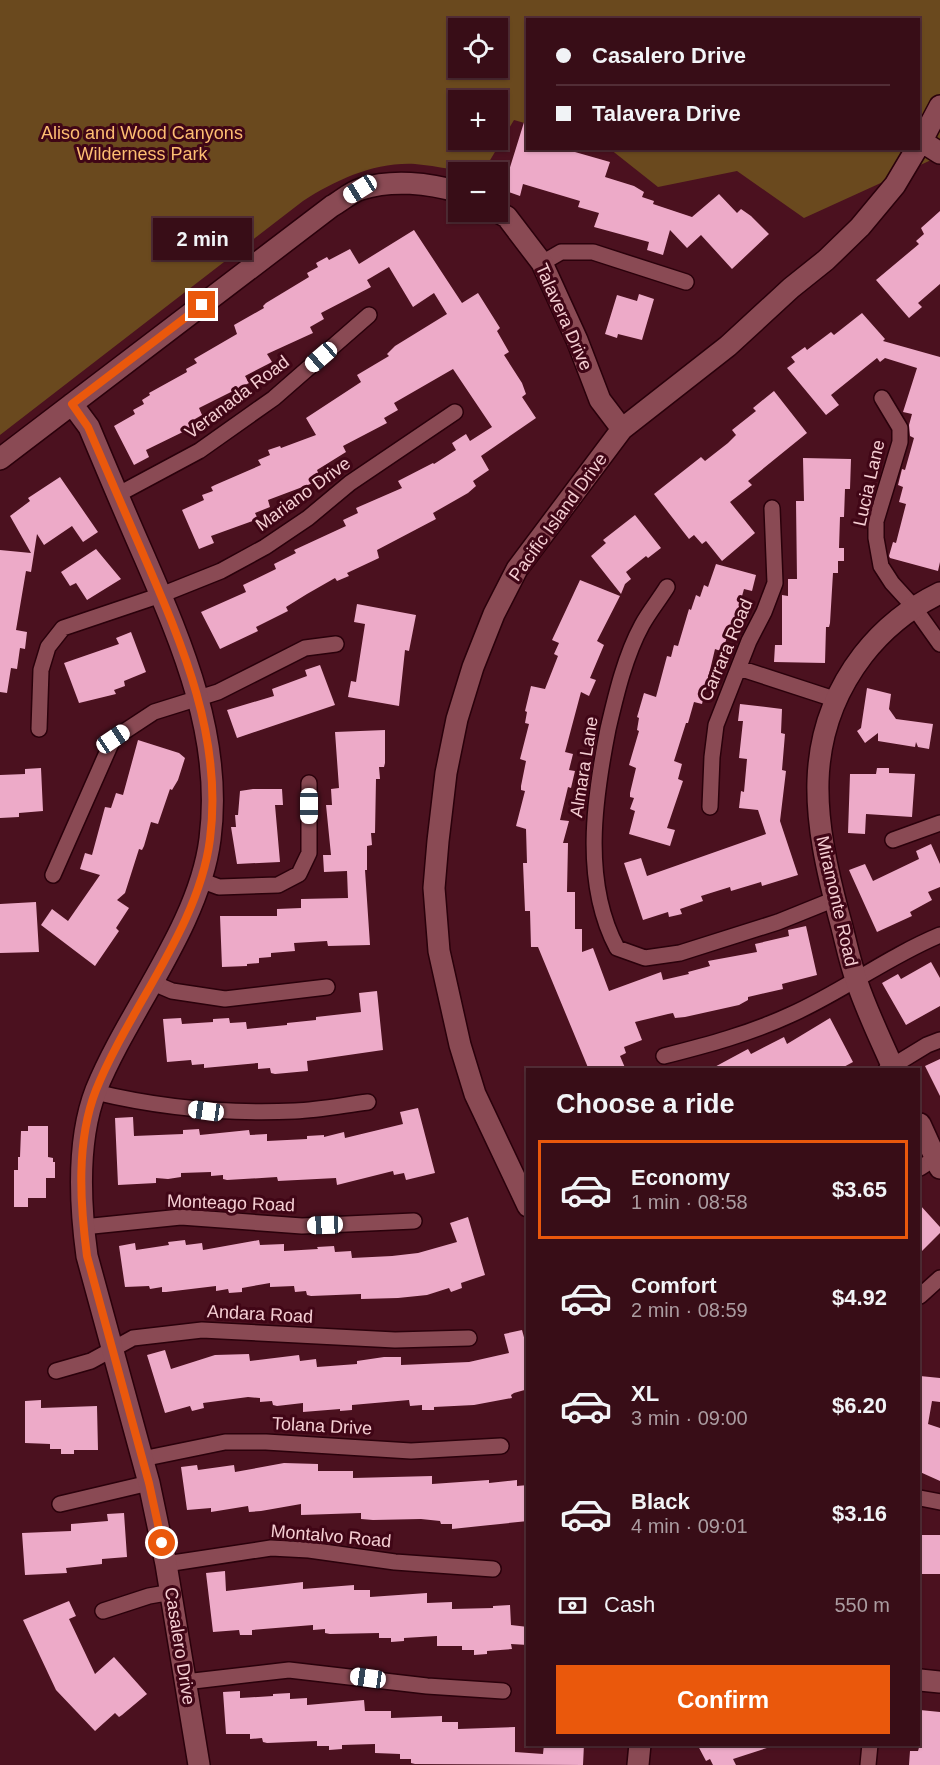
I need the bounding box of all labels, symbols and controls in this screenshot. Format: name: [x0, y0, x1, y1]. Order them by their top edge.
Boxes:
map controls: [448, 18, 508, 222]
button: locate: [448, 18, 508, 78]
text: Casalero Drive: [592, 43, 746, 68]
button: +: [448, 90, 508, 150]
text: Talavera Drive: [592, 101, 741, 126]
park label: Aliso and Wood Canyons Wilderness Park: [41, 123, 243, 164]
button: −: [448, 162, 508, 222]
car: [340, 172, 380, 206]
callout: 2 min: [152, 218, 252, 260]
text: 2 min: [176, 228, 229, 250]
street label: Talavera Drive: [531, 260, 597, 374]
route end: [188, 291, 215, 318]
car: [302, 338, 340, 376]
street label: Veranada Road: [181, 351, 293, 443]
street label: Lucia Lane: [849, 438, 889, 528]
street label: Pacific Island Drive: [505, 449, 611, 585]
street label: Mariano Drive: [252, 453, 354, 535]
street label: Carrara Road: [695, 596, 757, 704]
street label: Almara Lane: [566, 715, 602, 819]
car: [93, 721, 133, 757]
car: [300, 788, 318, 824]
street label: Miramonte Road: [812, 834, 862, 968]
text: Choose a ride: [556, 1089, 735, 1119]
car: [187, 1100, 225, 1122]
icon: car: [559, 1163, 613, 1217]
text: Economy: [631, 1165, 730, 1190]
text: $3.65: [832, 1177, 887, 1202]
street label: Monteago Road: [167, 1191, 295, 1215]
text: 1 min · 08:58: [631, 1191, 748, 1213]
car: [307, 1215, 343, 1235]
icon: car: [559, 1271, 613, 1325]
text: Comfort: [631, 1273, 717, 1298]
text: $4.92: [832, 1285, 887, 1310]
text: 2 min · 08:59: [631, 1299, 748, 1321]
street label: Andara Road: [207, 1301, 313, 1327]
icon: car: [559, 1379, 613, 1433]
text: XL: [631, 1381, 659, 1406]
text: $6.20: [832, 1393, 887, 1418]
text: 3 min · 09:00: [631, 1407, 748, 1429]
street label: Tolana Drive: [272, 1413, 372, 1439]
icon: car: [559, 1487, 613, 1541]
text: Black: [631, 1489, 690, 1514]
text: $3.16: [832, 1501, 887, 1526]
text: 4 min · 09:01: [631, 1515, 748, 1537]
street label: Montalvo Road: [270, 1521, 392, 1551]
route start: [148, 1529, 175, 1556]
street label: Casalero Drive: [161, 1586, 199, 1706]
icon: cash: [556, 1589, 589, 1622]
text: Cash: [604, 1592, 655, 1617]
text: 550 m: [834, 1594, 890, 1616]
button: Confirm: [556, 1665, 890, 1734]
car: [349, 1667, 387, 1689]

